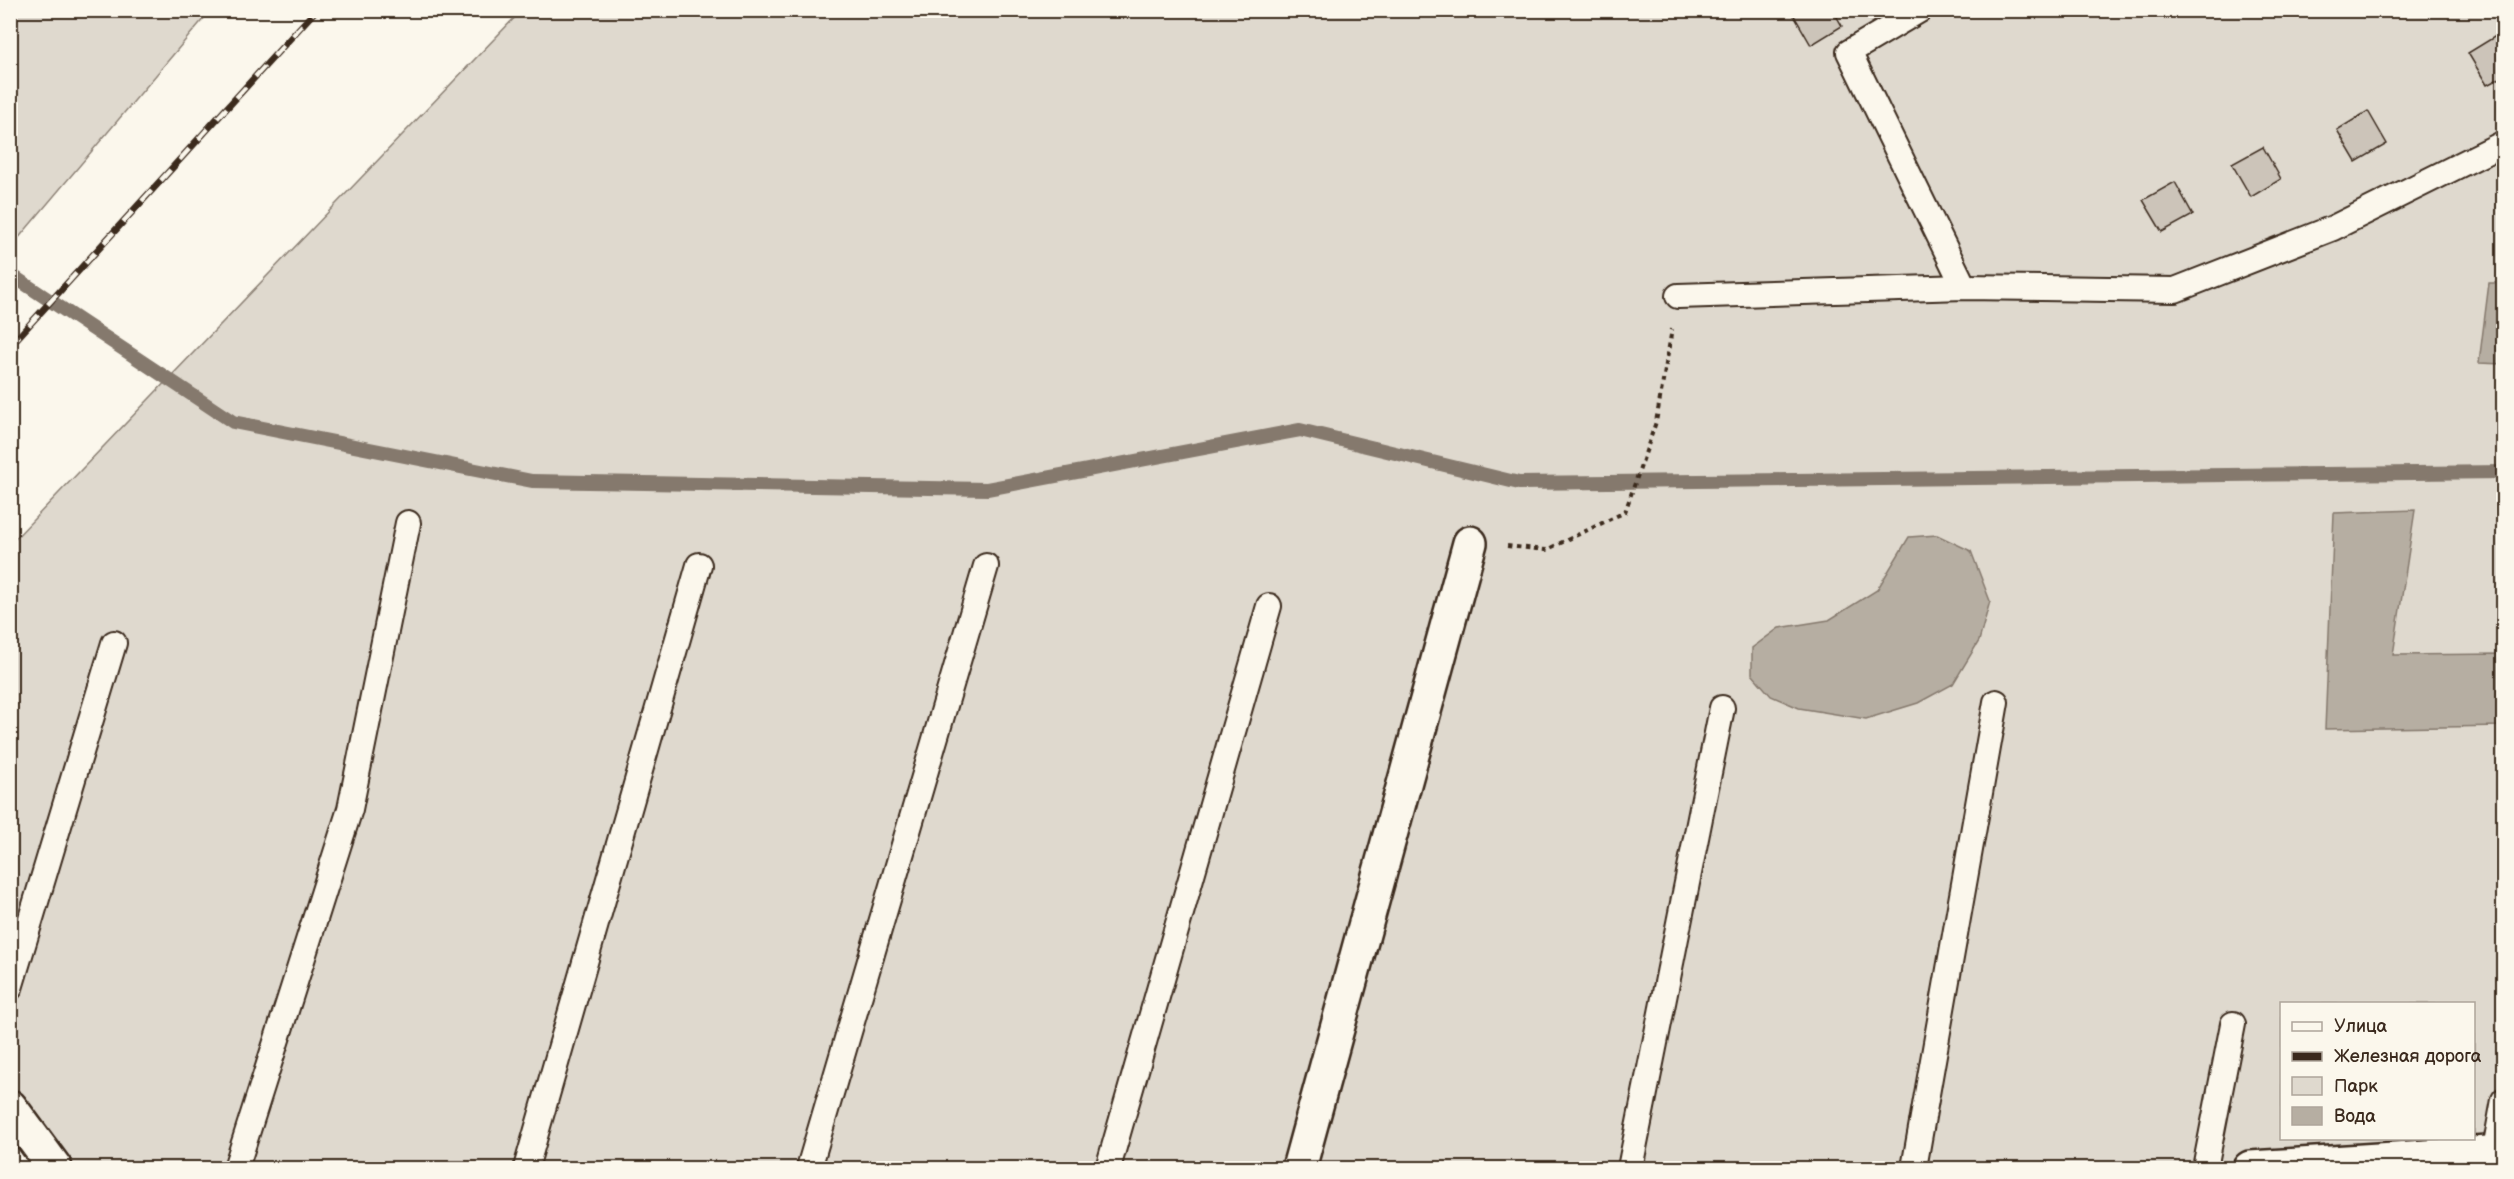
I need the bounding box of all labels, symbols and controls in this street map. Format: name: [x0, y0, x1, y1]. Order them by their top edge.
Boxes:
legend: [2280, 1002, 2475, 1140]
text: Улица: [2334, 1016, 2388, 1037]
text: Железная дорога: [2334, 1046, 2482, 1067]
text: Парк: [2334, 1076, 2378, 1097]
text: Вода: [2334, 1106, 2376, 1127]

